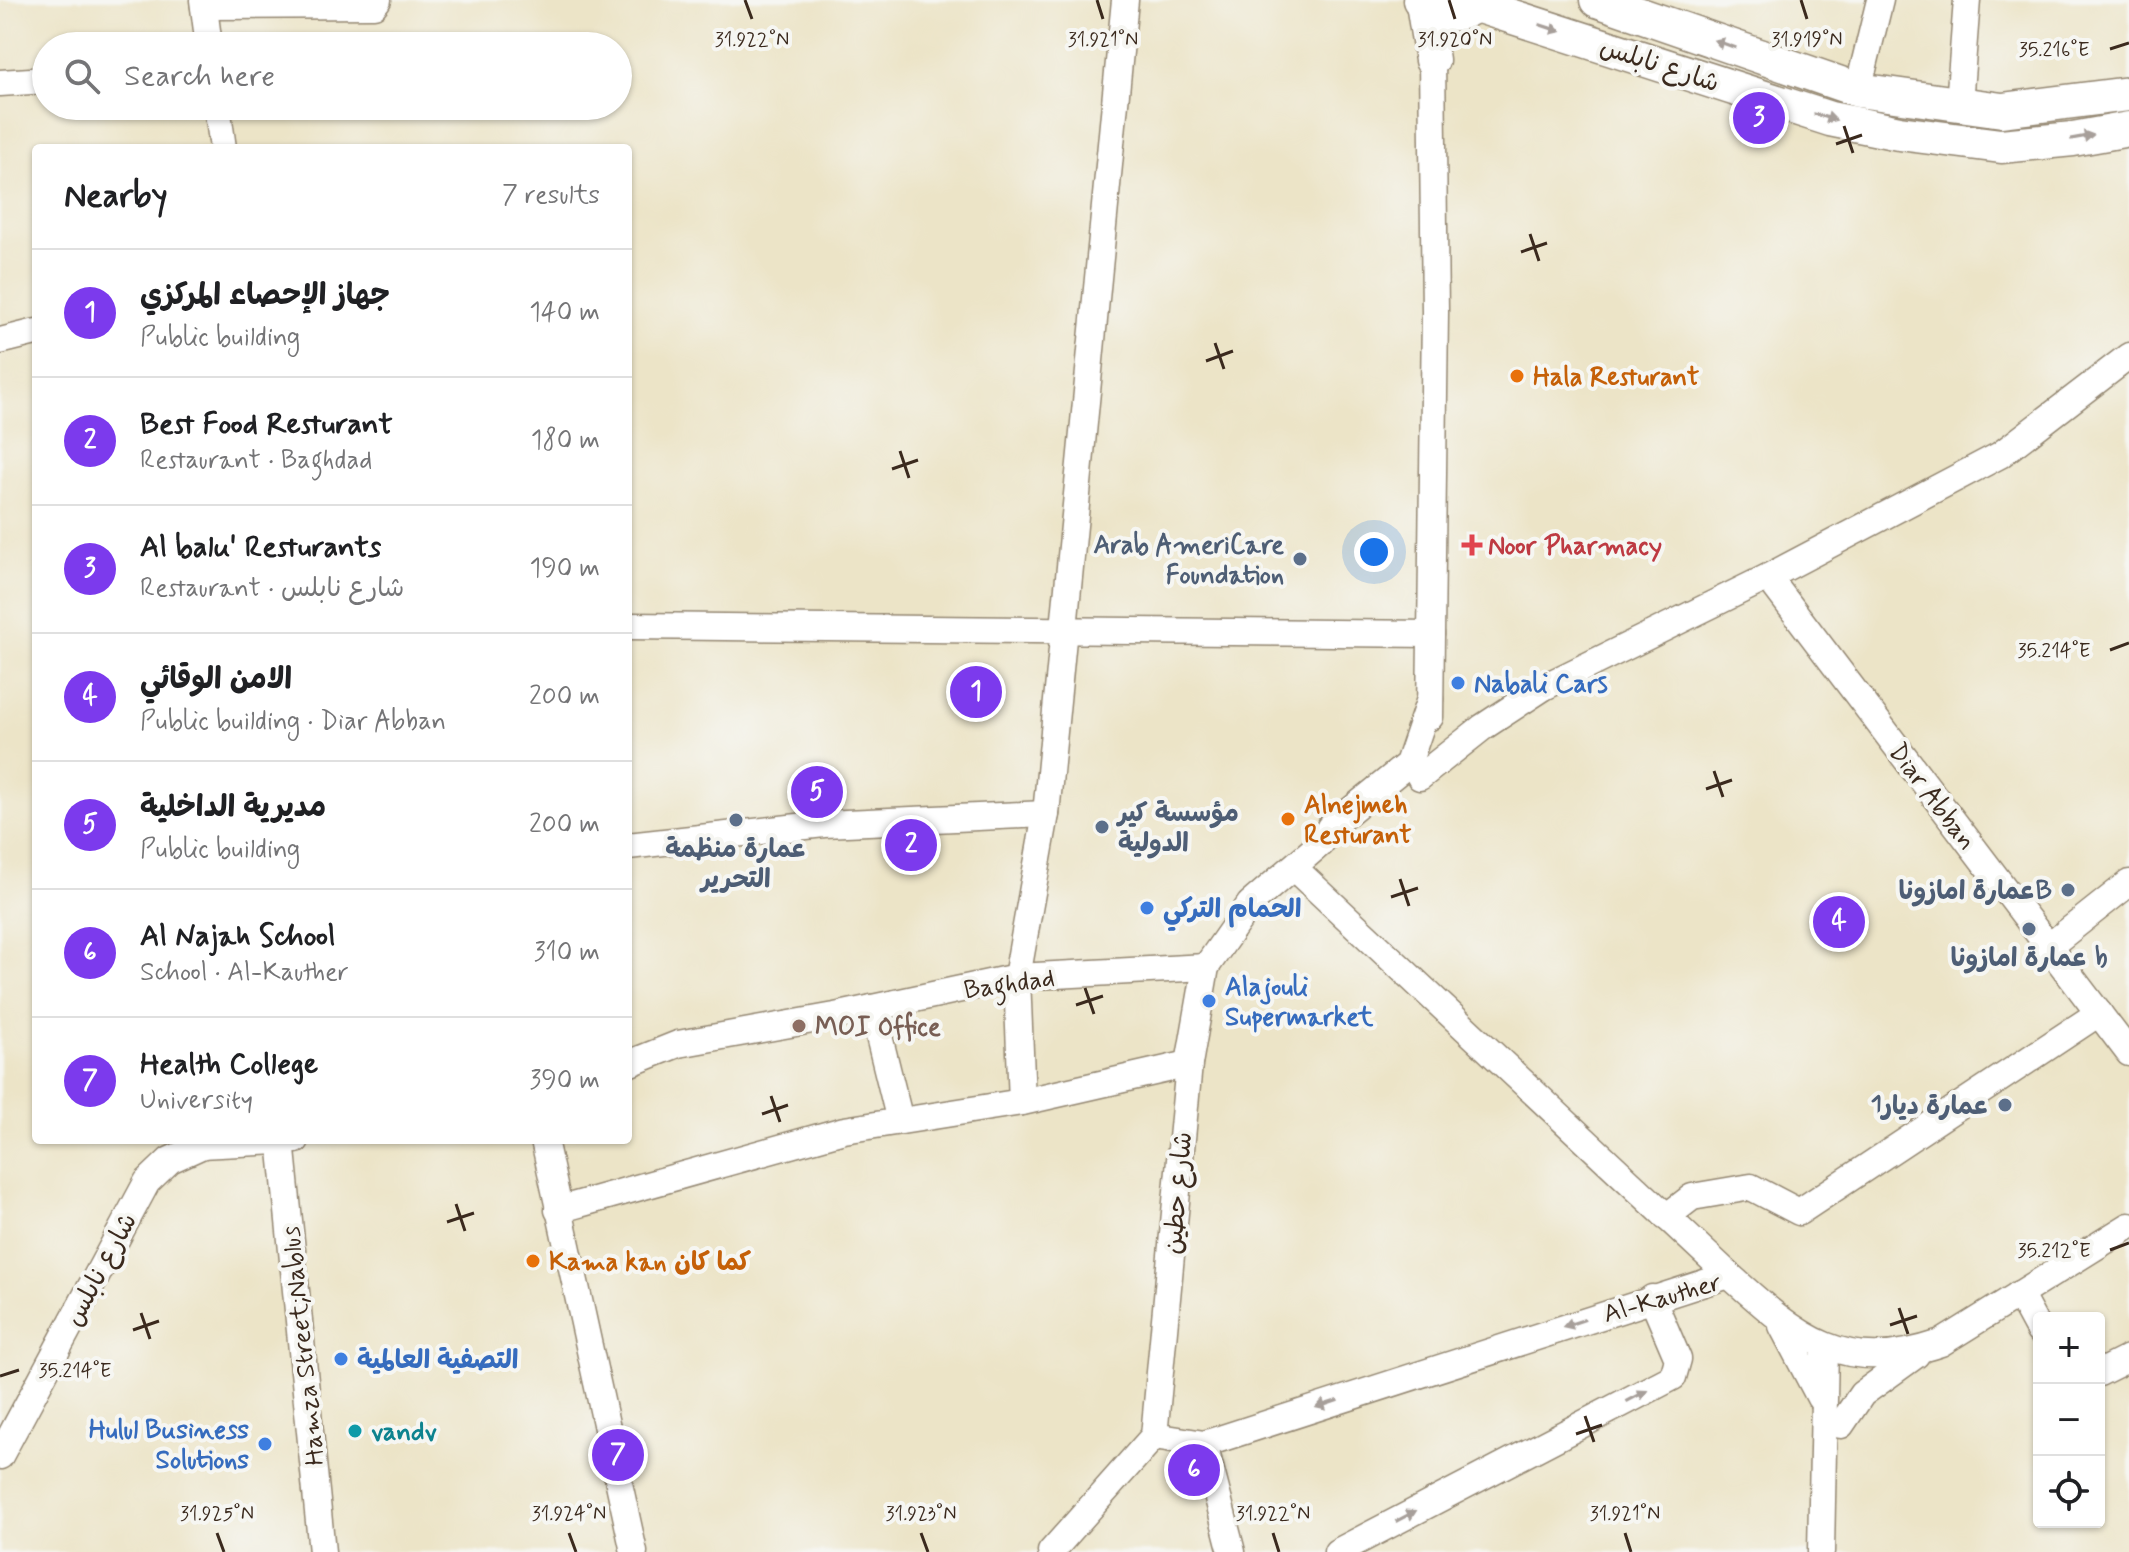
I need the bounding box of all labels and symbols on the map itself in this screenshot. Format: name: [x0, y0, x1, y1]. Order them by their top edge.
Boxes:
one-way arrow: [1539, 23, 1563, 35]
text: 31.922°N: [715, 27, 789, 54]
text: 31.921°N: [1068, 27, 1138, 54]
text: 31.920°N: [1418, 27, 1492, 54]
text: 31.919°N: [1771, 27, 1843, 54]
street label: شارع نابلس: [1595, 31, 1723, 101]
text: 35.216°E: [2019, 37, 2089, 64]
one-way arrow: [1713, 38, 1737, 50]
pin: 3: [1733, 88, 1785, 148]
one-way arrow: [1812, 111, 1837, 123]
one-way arrow: [2069, 131, 2094, 143]
place label: Hala Resturant: [1533, 361, 1699, 395]
marker: Hala Resturant: [1508, 367, 1526, 385]
place label: Arab AmeriCare Foundation: [1094, 529, 1284, 593]
place label: Noor Pharmacy: [1488, 530, 1662, 564]
your location: [1354, 532, 1394, 572]
marker: Noor Pharmacy: [1463, 536, 1481, 554]
marker: Arab AmeriCare Foundation: [1291, 550, 1309, 568]
text: 35.214°E: [2017, 638, 2091, 665]
pin: 1: [950, 662, 1002, 722]
place label: Nabali Cars: [1474, 668, 1608, 702]
marker: Nabali Cars: [1449, 674, 1467, 692]
street label: Diar Abban: [1880, 737, 1983, 858]
pin: 5: [791, 762, 843, 822]
place label: Alnejmeh Resturant: [1304, 789, 1412, 853]
place label: مؤسسة كير الدولية: [1115, 797, 1239, 861]
marker: Alnejmeh Resturant: [1279, 810, 1297, 828]
marker: عمارة منظمة التحرير: [727, 811, 745, 829]
pin: 2: [885, 815, 937, 875]
marker: مؤسسة كير الدولية: [1093, 818, 1111, 836]
place label: عمارة منظمة التحرير: [665, 833, 807, 897]
place label: عمارة امازوناB: [1898, 875, 2052, 909]
marker: عمارة امازوناB: [2059, 881, 2077, 899]
pin: 4: [1813, 892, 1865, 952]
place label: الحمام التركي: [1163, 893, 1301, 932]
marker: الحمام التركي: [1138, 899, 1156, 917]
marker: عمارة امازونا b: [2020, 920, 2038, 938]
place label: عمارة امازونا b: [1951, 942, 2108, 976]
street label: Baghdad: [962, 962, 1057, 1011]
place label: Alajouli Supermarket: [1225, 971, 1374, 1035]
marker: Alajouli Supermarket: [1200, 992, 1218, 1010]
place label: MOI Office: [815, 1011, 941, 1045]
marker: MOI Office: [790, 1017, 808, 1035]
place label: عمارة ديار1: [1870, 1090, 1989, 1124]
marker: عمارة ديار1: [1996, 1096, 2014, 1114]
street label: شارع حطين: [1157, 1130, 1201, 1256]
street label: شارع نابلس: [58, 1207, 146, 1332]
street label: Hamza Street;Nablus: [275, 1224, 333, 1467]
text: 35.212°E: [2017, 1238, 2091, 1265]
place label: Kama kan كما كان: [549, 1246, 751, 1280]
marker: Kama kan كما كان: [524, 1252, 542, 1270]
street label: Al-Kauther: [1599, 1266, 1726, 1332]
one-way arrow: [1562, 1317, 1586, 1330]
place label: التصفية العالمية: [357, 1344, 519, 1378]
marker: التصفية العالمية: [332, 1350, 350, 1368]
text: 35.214°E: [38, 1358, 112, 1385]
one-way arrow: [1625, 1389, 1648, 1402]
one-way arrow: [1315, 1398, 1339, 1411]
place label: Hulul Business Solutions: [89, 1414, 249, 1478]
place label: vandv: [371, 1416, 437, 1450]
marker: vandv: [346, 1422, 364, 1440]
pin: 7: [592, 1425, 644, 1485]
marker: Hulul Business Solutions: [256, 1435, 274, 1453]
pin: 6: [1168, 1440, 1220, 1500]
text: 31.925°N: [180, 1501, 254, 1528]
text: 31.924°N: [532, 1501, 606, 1528]
text: 31.923°N: [886, 1501, 956, 1528]
text: 31.922°N: [1236, 1501, 1310, 1528]
text: 31.921°N: [1590, 1501, 1660, 1528]
one-way arrow: [1395, 1509, 1418, 1522]

